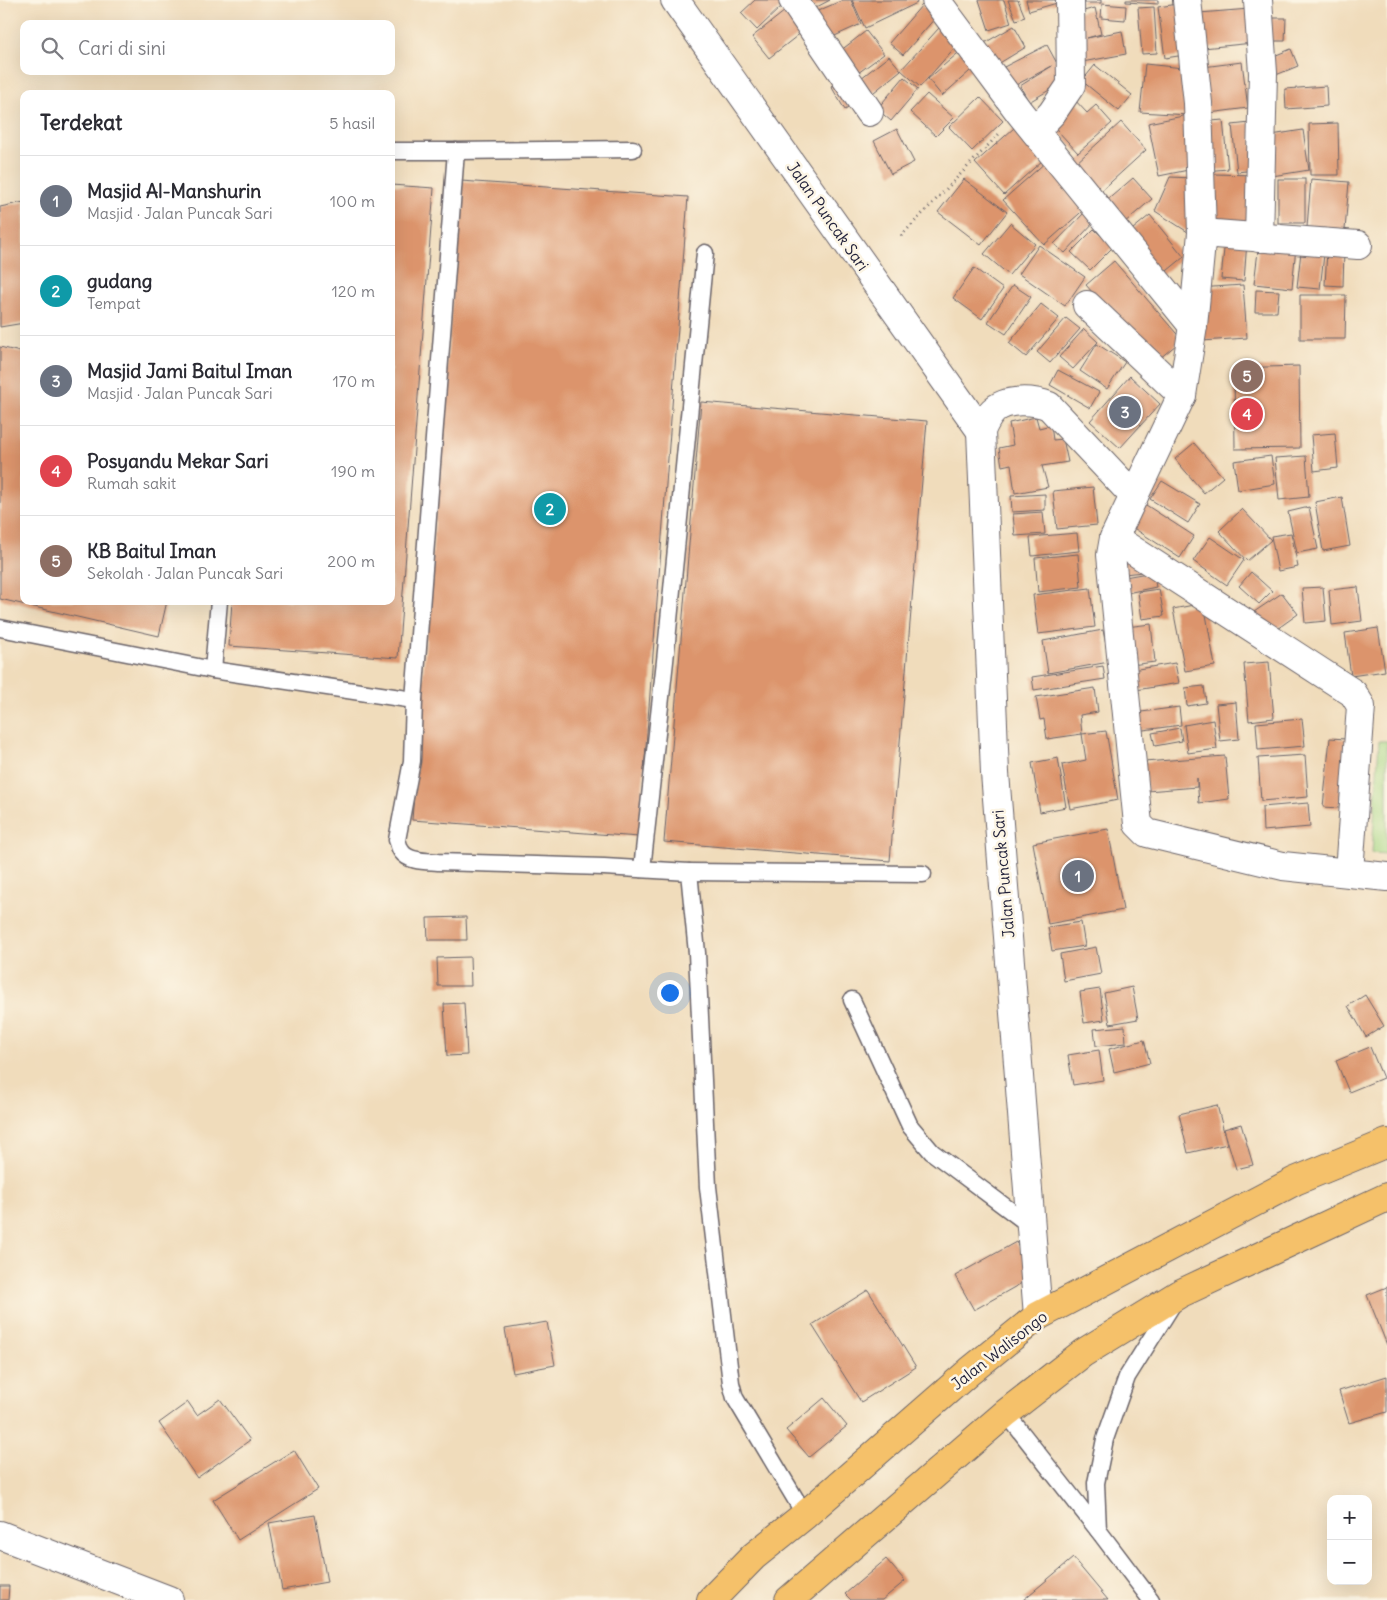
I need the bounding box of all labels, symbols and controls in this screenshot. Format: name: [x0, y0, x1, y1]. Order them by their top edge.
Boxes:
search box: [20, 20, 395, 75]
icon: search: [38, 34, 66, 62]
text: Cari di sini: [78, 36, 166, 60]
text: Terdekat: [40, 109, 122, 136]
text: 5 hasil: [329, 113, 375, 133]
street label: Jalan Puncak Sari: [783, 158, 873, 274]
text: Masjid Al-Manshurin: [87, 179, 261, 203]
text: 1: [53, 191, 59, 211]
text: 100 m: [330, 191, 375, 211]
text: Masjid · Jalan Puncak Sari: [87, 203, 273, 223]
text: gudang: [87, 269, 152, 293]
text: 2: [52, 281, 60, 301]
text: 120 m: [332, 281, 375, 301]
text: Tempat: [87, 293, 141, 313]
pin: 5: [1231, 357, 1263, 395]
text: Masjid Jami Baitul Iman: [87, 359, 292, 383]
text: 3: [51, 371, 61, 391]
text: 170 m: [332, 371, 375, 391]
text: Masjid · Jalan Puncak Sari: [87, 383, 273, 403]
pin: 3: [1109, 393, 1141, 431]
pin: 4: [1231, 395, 1263, 433]
text: Posyandu Mekar Sari: [87, 449, 268, 473]
text: 4: [51, 461, 61, 481]
text: 190 m: [331, 461, 375, 481]
text: Rumah sakit: [87, 473, 176, 493]
pin: 2: [534, 490, 566, 528]
text: KB Baitul Iman: [87, 539, 216, 563]
text: 5: [51, 551, 61, 571]
text: 200 m: [327, 551, 375, 571]
text: Sekolah · Jalan Puncak Sari: [87, 563, 283, 583]
street label: Jalan Puncak Sari: [987, 809, 1019, 939]
pin: 1: [1062, 857, 1094, 895]
your location: [657, 980, 683, 1006]
street label: Jalan Walisongo: [947, 1306, 1051, 1394]
map controls: [1327, 1495, 1372, 1585]
button: +: [1327, 1495, 1372, 1540]
button: −: [1327, 1540, 1372, 1585]

